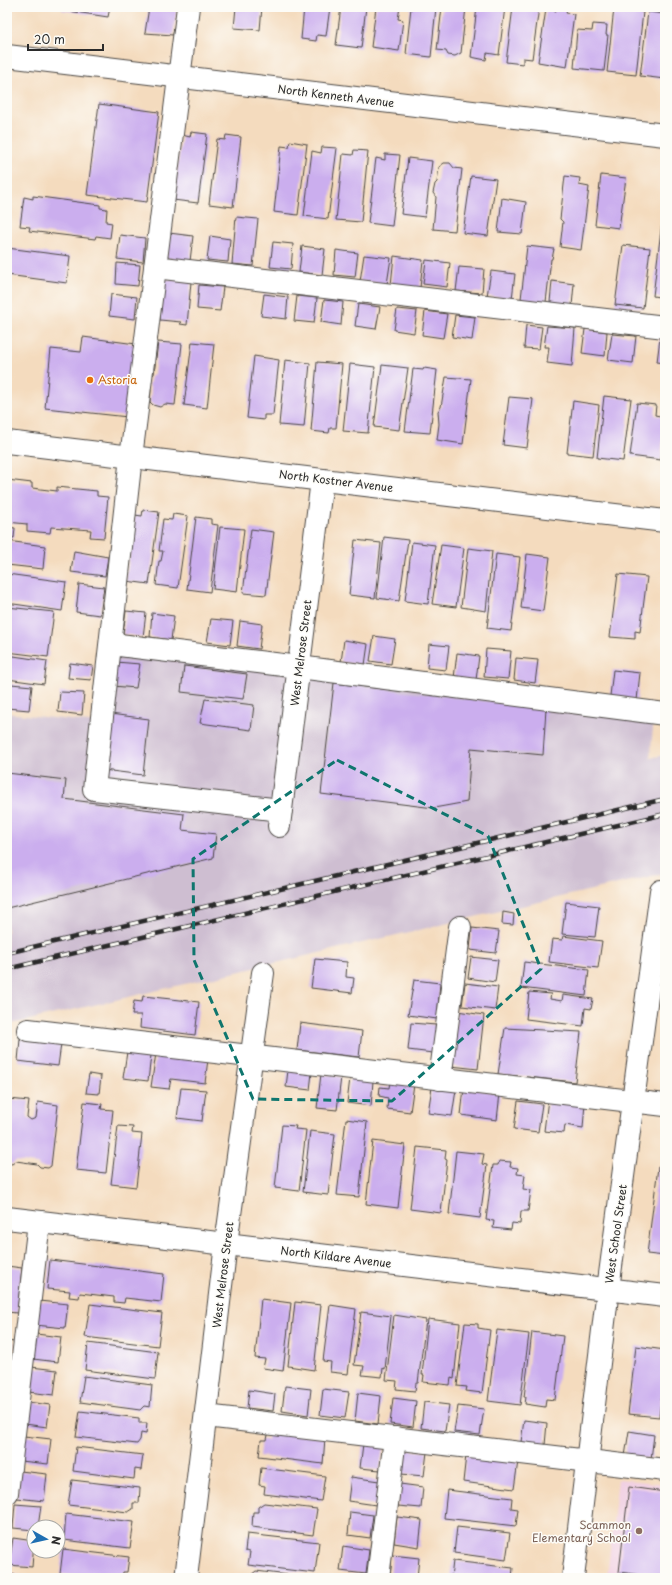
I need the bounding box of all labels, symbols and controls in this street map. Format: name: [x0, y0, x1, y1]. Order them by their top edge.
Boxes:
scale bar: [28, 26, 103, 52]
text: 20 m: [34, 30, 65, 48]
street label: North Kenneth Avenue: [277, 80, 395, 111]
place label: Astoria: [98, 371, 137, 388]
marker: Astoria: [85, 375, 95, 385]
street label: North Kostner Avenue: [278, 465, 394, 496]
street label: West Melrose Street: [286, 598, 316, 707]
street label: West School Street: [600, 1183, 631, 1285]
street label: West Melrose Street: [208, 1220, 238, 1329]
street label: North Kildare Avenue: [280, 1241, 393, 1272]
place label: Scammon Elementary School: [532, 1516, 631, 1546]
north arrow: [26, 1519, 66, 1559]
marker: Scammon Elementary School: [634, 1526, 644, 1536]
text: N: [47, 1535, 65, 1546]

